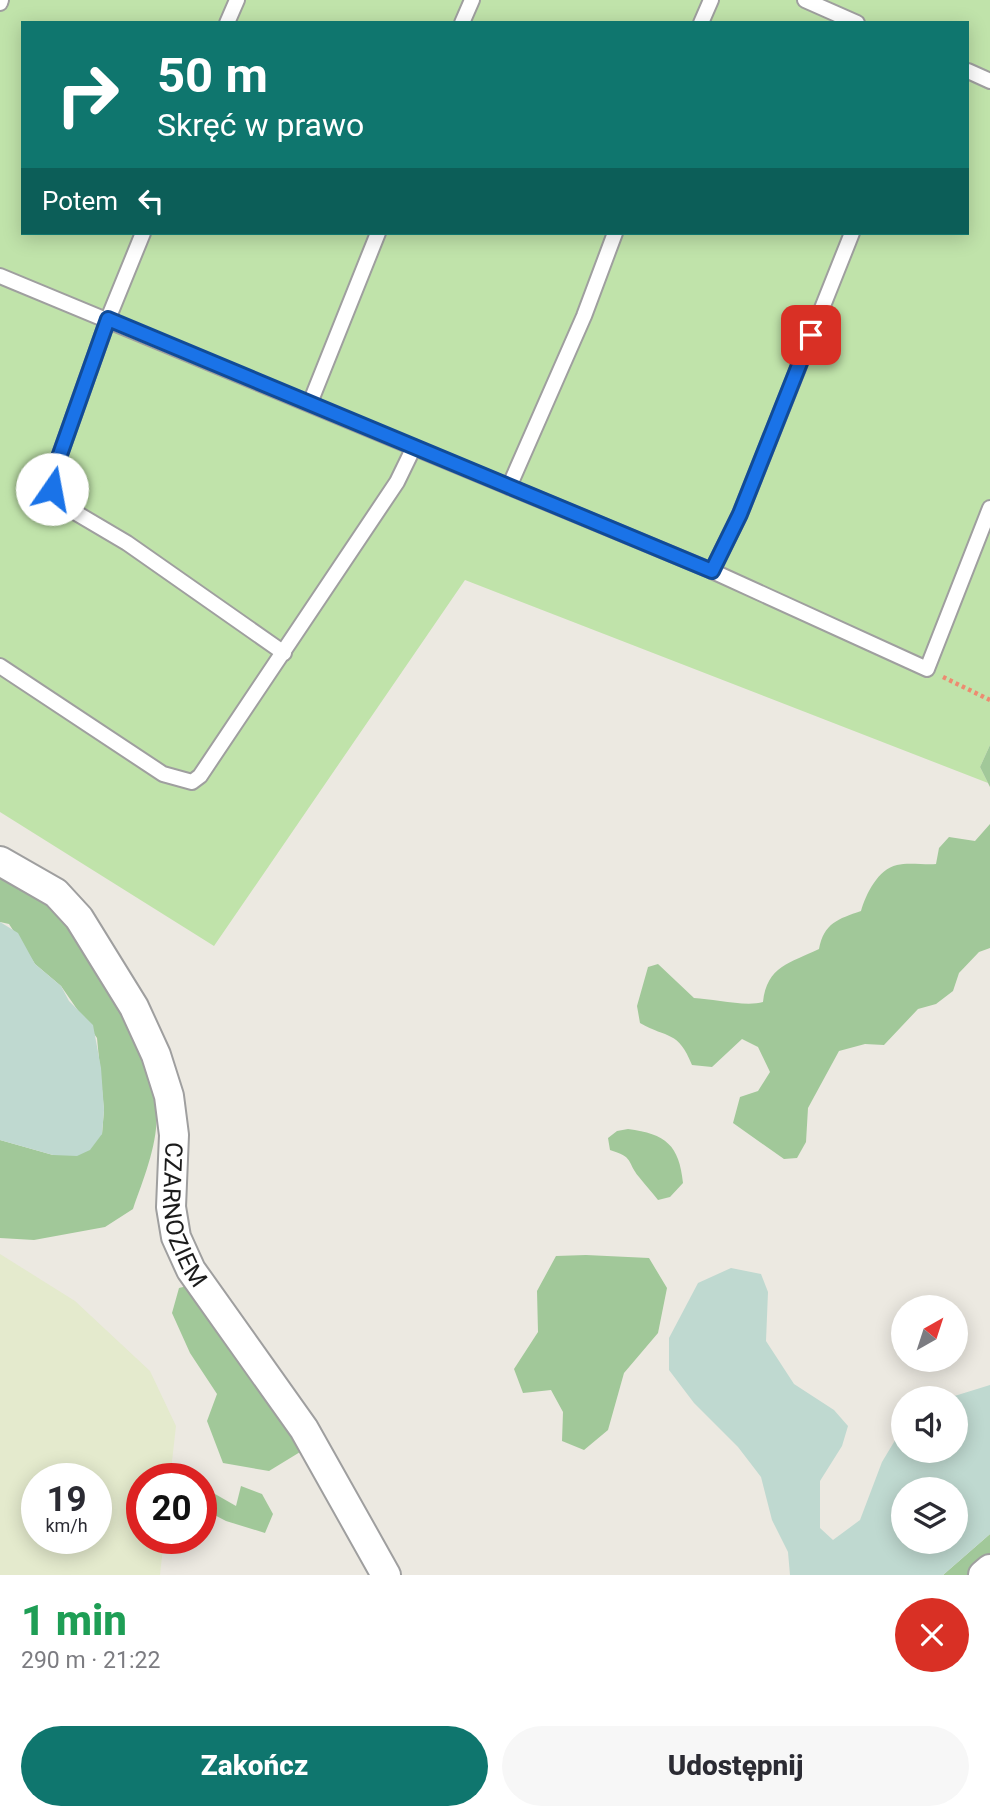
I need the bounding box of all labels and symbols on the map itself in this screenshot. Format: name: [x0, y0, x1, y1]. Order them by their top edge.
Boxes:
pin: [781, 305, 841, 365]
position arrow: [15, 452, 89, 526]
street label: CZARNOZIEM: [156, 1141, 213, 1293]
north arrow: [891, 1295, 968, 1372]
speed limit sign: 20: [126, 1463, 217, 1554]

